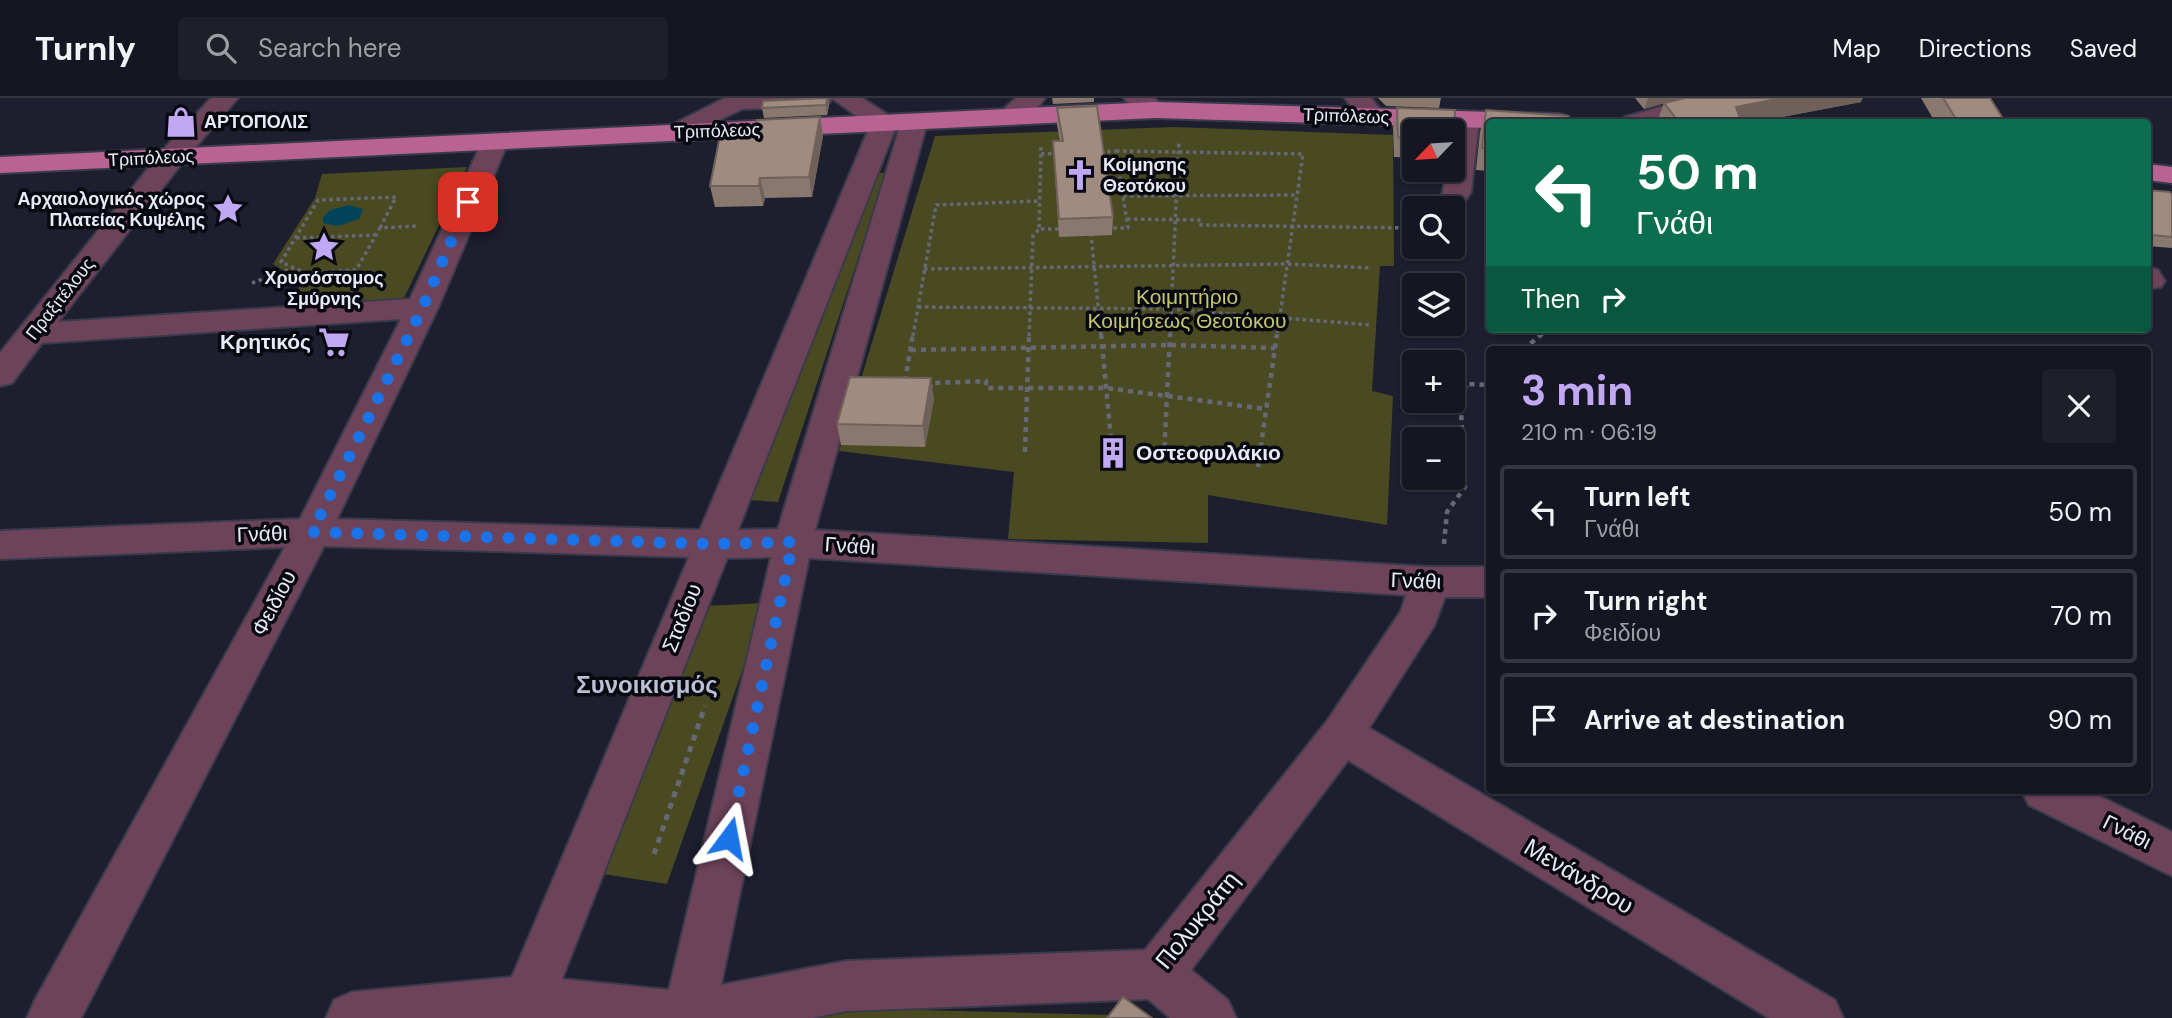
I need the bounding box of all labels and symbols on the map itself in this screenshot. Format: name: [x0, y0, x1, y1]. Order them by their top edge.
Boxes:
street label: Τριπόλεως: [1302, 103, 1390, 130]
shop icon: ΑΡΤΟΠΟΛΙΣ: [164, 105, 198, 139]
place label: ΑΡΤΟΠΟΛΙΣ: [204, 110, 308, 134]
street label: Τριπόλεως: [673, 117, 761, 144]
north arrow: [1402, 119, 1465, 182]
street label: Τριπόλεως: [107, 144, 195, 172]
place label: Κοίμησης Θεοτόκου: [1103, 153, 1186, 198]
church icon: Κοίμησης Θεοτόκου: [1063, 158, 1097, 192]
pin: [438, 172, 498, 232]
place label: Αρχαιολογικός χώρος Πλατείας Κυψέλης: [18, 187, 205, 232]
place icon: Αρχαιολογικός χώρος Πλατείας Κυψέλης: [211, 192, 245, 226]
place icon: Χρυσόστομος Σμύρνης: [307, 230, 341, 264]
street label: Πραξιτέλους: [20, 253, 100, 345]
place label: Χρυσόστομος Σμύρνης: [264, 266, 384, 311]
park label: Κοιμητήριο Κοιμήσεως Θεοτόκου: [1088, 283, 1286, 335]
supermarket icon: Κρητικός: [317, 325, 351, 359]
place label: Κρητικός: [220, 328, 311, 356]
building icon: Οστεοφυλάκιο: [1096, 436, 1130, 470]
place label: Οστεοφυλάκιο: [1136, 439, 1281, 467]
street label: Γνάθι: [236, 519, 288, 549]
street label: Γνάθι: [824, 530, 877, 562]
street label: Φειδίου: [245, 565, 303, 641]
street label: Γνάθι: [1390, 566, 1442, 596]
street label: Σταδίου: [656, 580, 708, 656]
district label: Συνοικισμός: [576, 669, 718, 700]
position arrow: [692, 801, 766, 875]
street label: Γνάθι: [2098, 808, 2156, 856]
street label: Μενάνδρου: [1519, 831, 1639, 921]
street label: Πολυκράτη: [1148, 865, 1246, 975]

